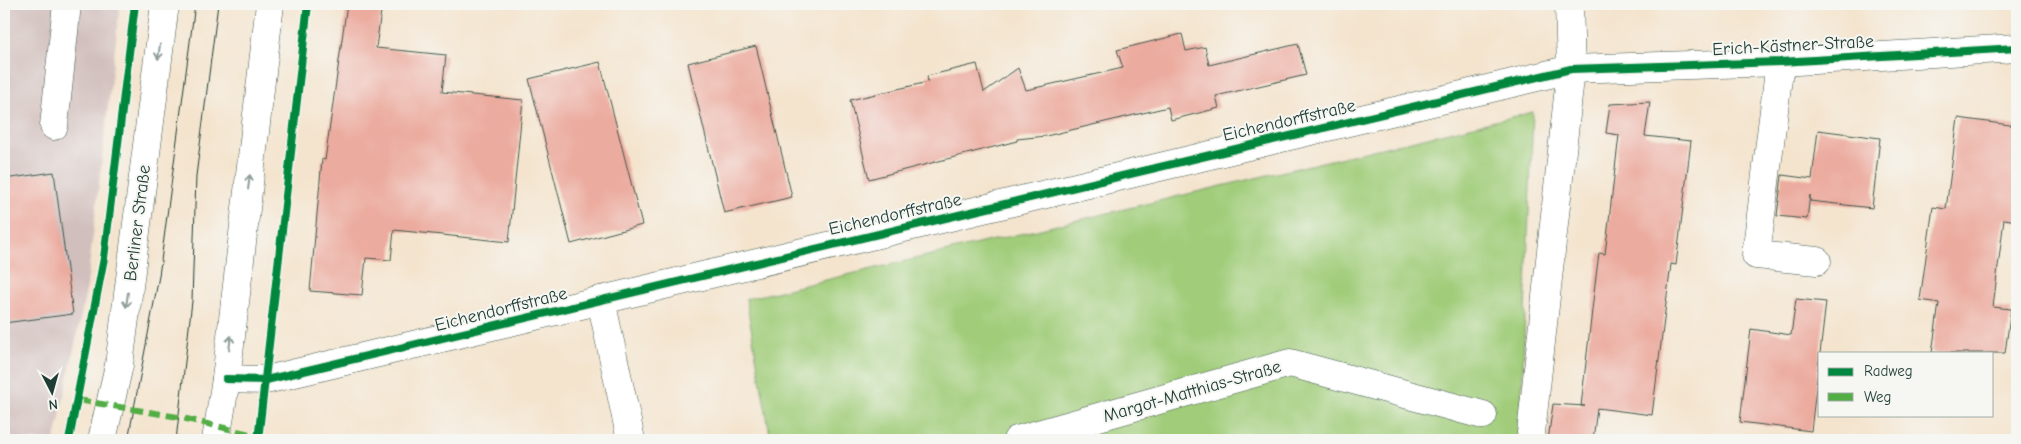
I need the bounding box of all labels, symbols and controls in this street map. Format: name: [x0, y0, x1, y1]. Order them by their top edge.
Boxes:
street label: Erich-Kästner-Straße: [1712, 31, 1874, 60]
one-way arrow: [154, 44, 164, 60]
street label: Eichendorffstraße: [1221, 95, 1358, 146]
street label: Berliner Straße: [120, 164, 155, 282]
one-way arrow: [244, 174, 254, 190]
street label: Eichendorffstraße: [827, 189, 964, 240]
street label: Eichendorffstraße: [433, 283, 569, 336]
one-way arrow: [122, 292, 132, 308]
one-way arrow: [225, 335, 235, 351]
legend: [1818, 352, 1994, 416]
street label: Margot-Matthias-Straße: [1101, 356, 1284, 427]
text: Radweg: [1864, 362, 1913, 380]
north arrow: [28, 366, 78, 416]
text: Weg: [1864, 388, 1891, 406]
text: N: [48, 396, 59, 413]

